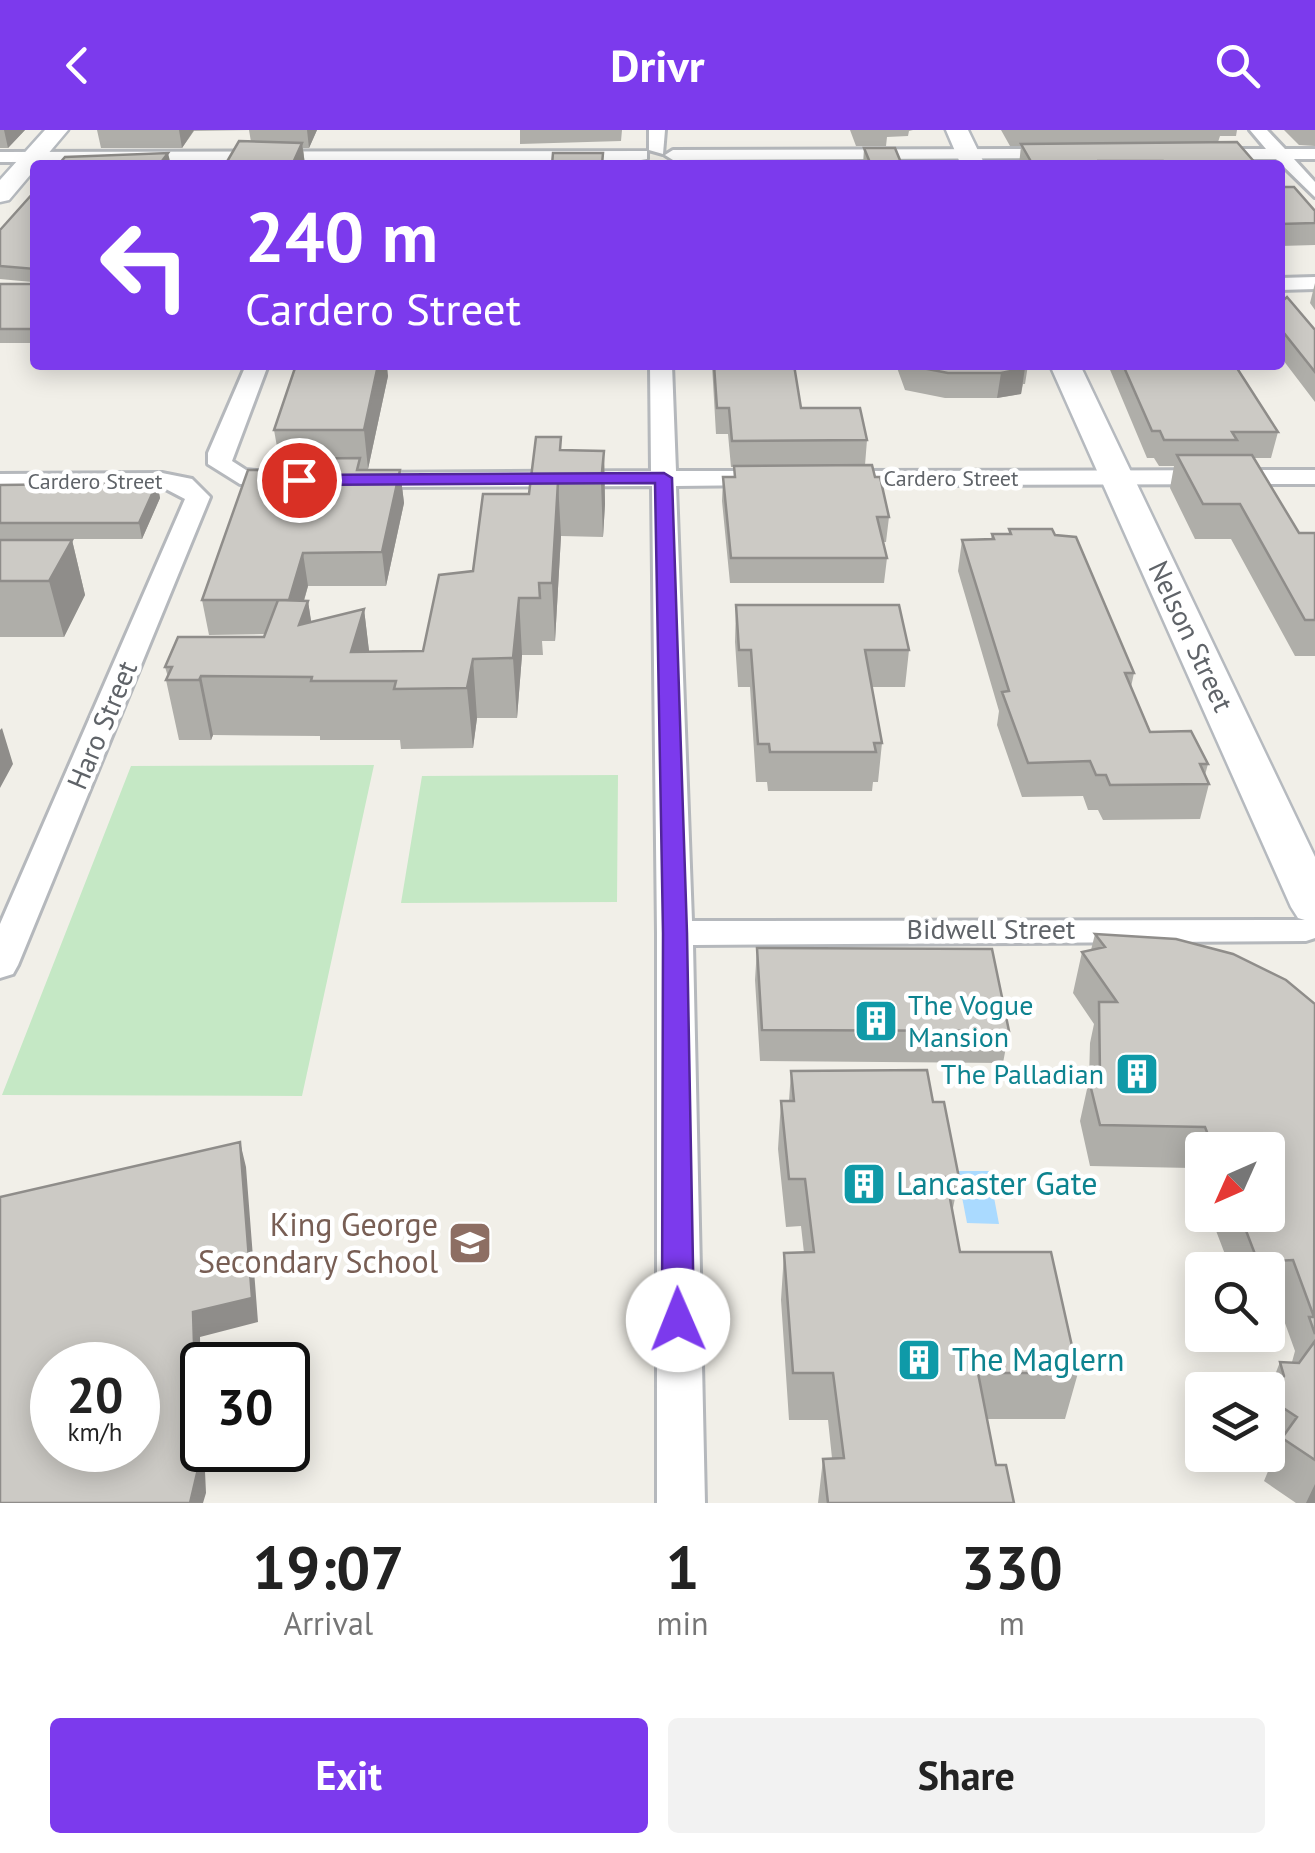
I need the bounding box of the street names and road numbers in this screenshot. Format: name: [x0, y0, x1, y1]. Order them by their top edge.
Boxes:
street label: Cardero Street: [884, 464, 1019, 492]
street label: Cardero Street: [28, 467, 163, 495]
street label: Nelson Street: [1140, 554, 1243, 718]
street label: Haro Street: [58, 654, 145, 795]
street label: Bidwell Street: [907, 910, 1076, 947]

